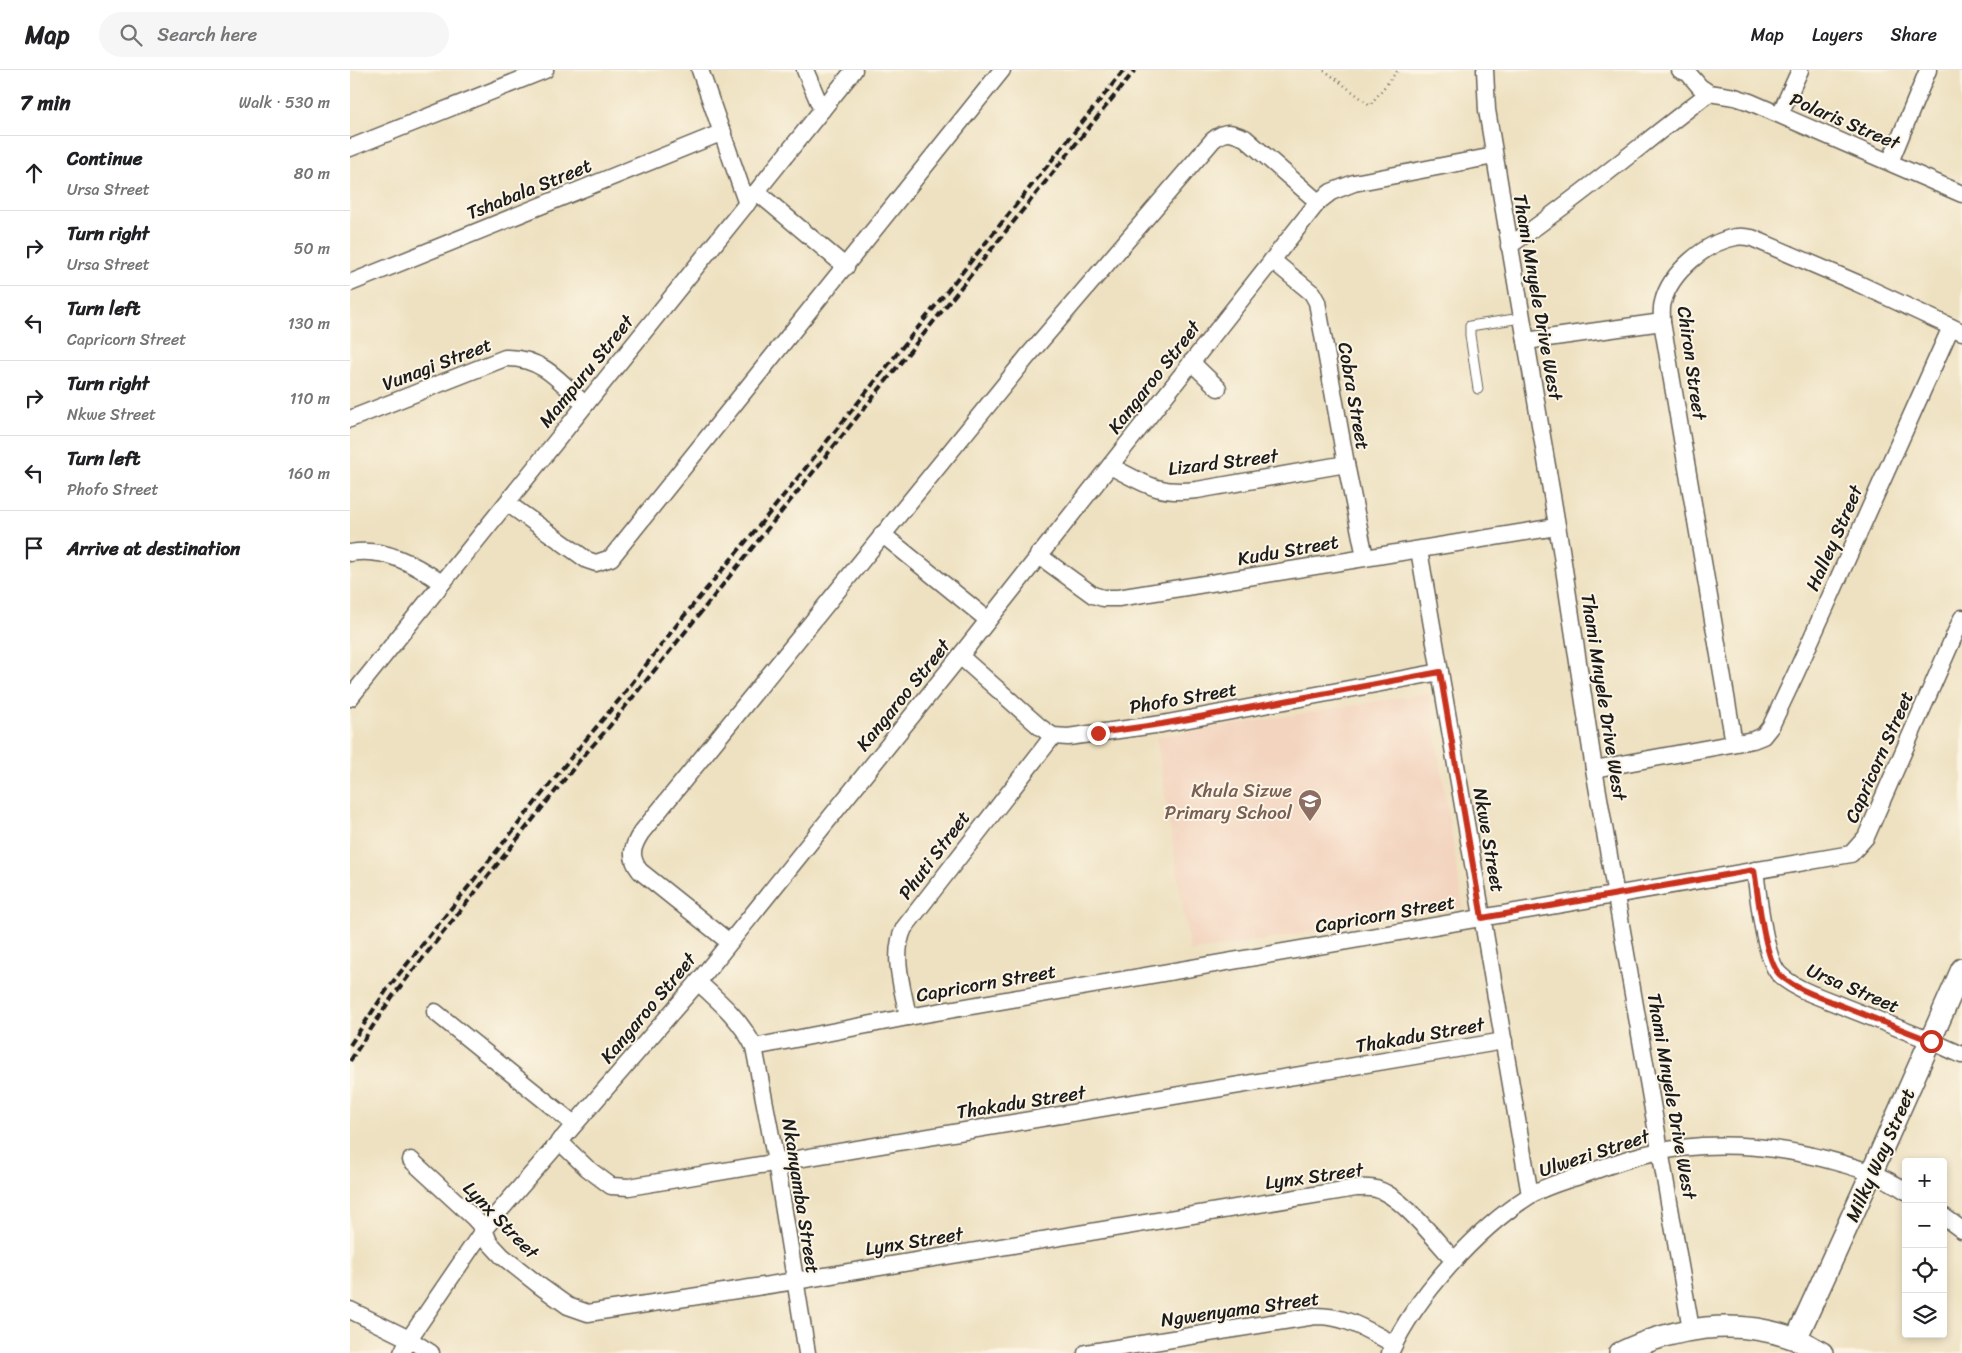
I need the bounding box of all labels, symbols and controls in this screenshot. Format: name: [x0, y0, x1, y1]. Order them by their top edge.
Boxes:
search box: [99, 12, 449, 57]
text: Map: [25, 14, 69, 56]
text: Search here: [157, 18, 257, 51]
text: Map: [1751, 19, 1784, 51]
text: Layers: [1812, 19, 1863, 51]
text: Share: [1891, 19, 1937, 51]
icon: search: [117, 21, 145, 49]
street label: Polaris Street: [1785, 83, 1907, 160]
text: 7 min: [20, 84, 71, 122]
text: Walk · 530 m: [239, 88, 330, 117]
text: Continue: [67, 142, 143, 175]
street label: Tshabala Street: [461, 149, 597, 229]
icon: ahead: [20, 159, 48, 187]
text: 80 m: [294, 159, 330, 188]
text: Ursa Street: [67, 175, 150, 204]
street label: Thami Mnyele Drive West: [1504, 191, 1573, 404]
text: Turn right: [67, 217, 149, 250]
icon: right: [20, 234, 48, 262]
text: 50 m: [294, 234, 330, 263]
text: Ursa Street: [67, 250, 150, 279]
text: Turn left: [67, 292, 140, 325]
street label: Chiron Street: [1668, 304, 1716, 423]
street label: Mampuru Street: [530, 306, 643, 435]
icon: left: [20, 309, 48, 337]
text: 130 m: [288, 309, 330, 338]
street label: Kangaroo Street: [1099, 312, 1210, 441]
text: Capricorn Street: [67, 325, 186, 354]
street label: Vunagi Street: [377, 328, 497, 400]
street label: Cobra Street: [1328, 340, 1380, 452]
text: Turn right: [67, 367, 149, 400]
icon: right: [20, 384, 48, 412]
text: 110 m: [290, 384, 330, 413]
text: Nkwe Street: [67, 400, 156, 429]
street label: Lizard Street: [1166, 439, 1281, 485]
text: Turn left: [67, 442, 140, 475]
icon: left: [20, 459, 48, 487]
text: 160 m: [287, 459, 330, 488]
text: Phofo Street: [67, 475, 158, 504]
street label: Halley Street: [1796, 479, 1873, 596]
street label: Kudu Street: [1235, 525, 1341, 575]
text: Arrive at destination: [67, 532, 240, 565]
icon: arrive: [20, 534, 48, 562]
street label: Thami Mnyele Drive West: [1571, 591, 1637, 804]
street label: Kangaroo Street: [847, 630, 960, 759]
street label: Phofo Street: [1127, 672, 1239, 724]
street label: Capricorn Street: [1835, 686, 1923, 828]
route end: [1087, 722, 1110, 745]
place label: Khula Sizwe Primary School: [1165, 774, 1293, 829]
street label: Nkwe Street: [1464, 785, 1514, 895]
school or university icon: Khula Sizwe Primary School: [1297, 788, 1323, 822]
street label: Phuti Street: [889, 803, 979, 907]
street label: Capricorn Street: [1312, 885, 1458, 943]
street label: Kangaroo Street: [591, 944, 705, 1071]
street label: Capricorn Street: [913, 954, 1059, 1012]
street label: Ursa Street: [1801, 954, 1905, 1022]
street label: Thami Mnyele Drive West: [1638, 990, 1707, 1203]
street label: Thakadu Street: [1353, 1007, 1488, 1063]
route start: [1920, 1030, 1943, 1053]
street label: Thakadu Street: [954, 1075, 1089, 1128]
street label: Milky Way Street: [1836, 1083, 1924, 1227]
street label: Nkanyamba Street: [772, 1116, 830, 1276]
street label: Ulwezi Street: [1534, 1119, 1655, 1186]
street label: Lynx Street: [1263, 1153, 1367, 1199]
map controls: [1902, 1158, 1947, 1338]
button: +: [1902, 1158, 1947, 1203]
street label: Lynx Street: [455, 1173, 548, 1268]
button: −: [1902, 1203, 1947, 1248]
street label: Lynx Street: [863, 1217, 967, 1265]
button: locate: [1902, 1248, 1947, 1293]
street label: Ngwenyama Street: [1159, 1282, 1321, 1336]
button: layers: [1902, 1293, 1947, 1338]

